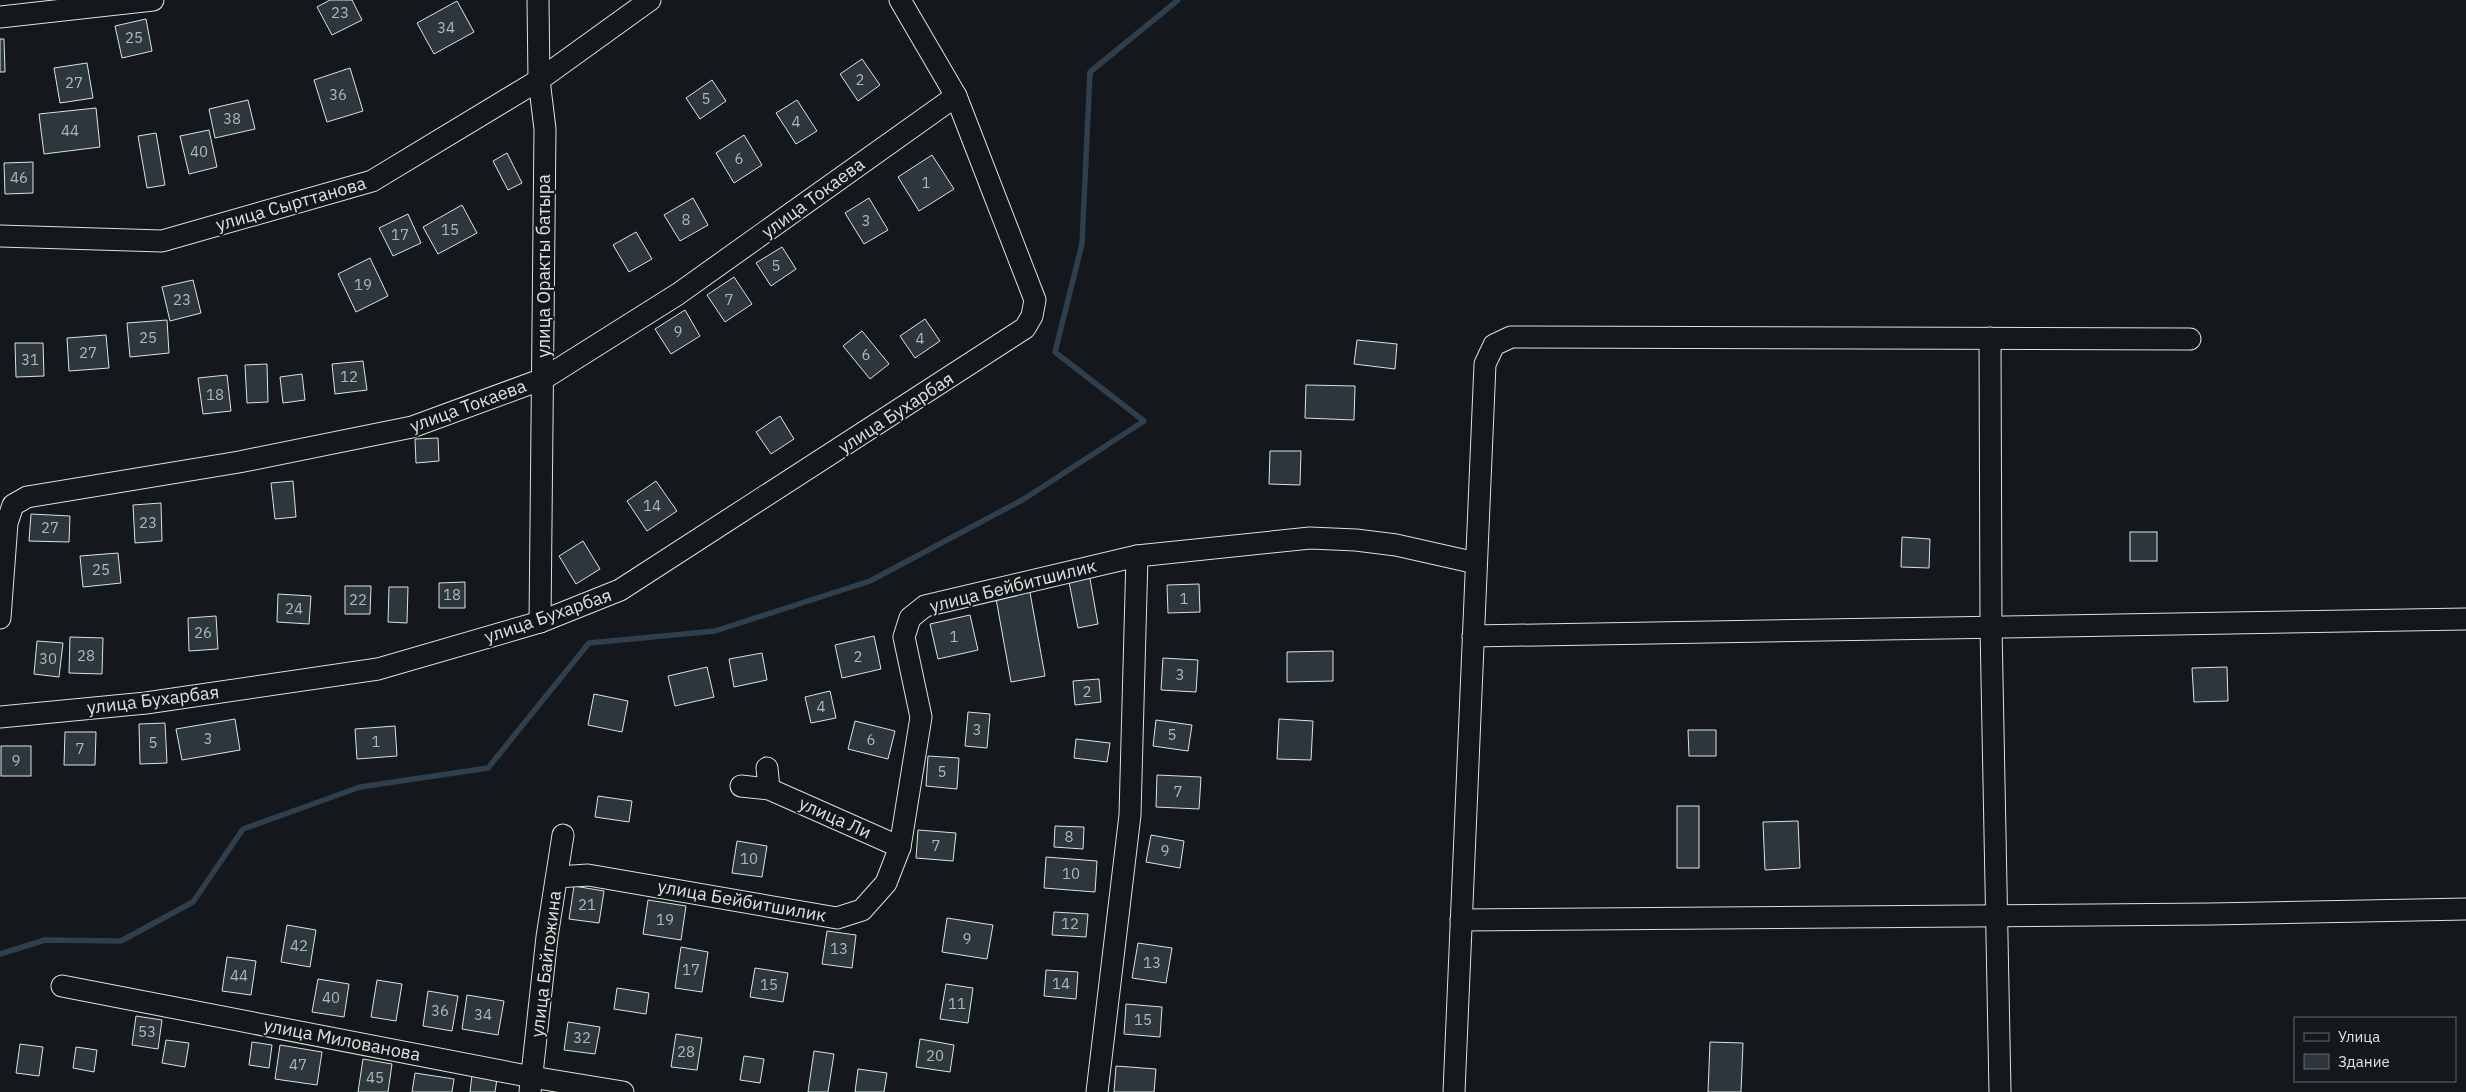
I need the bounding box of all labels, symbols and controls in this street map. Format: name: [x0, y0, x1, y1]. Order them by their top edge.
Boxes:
house number: 23: [331, 3, 349, 22]
house number: 34: [437, 18, 455, 37]
house number: 25: [125, 28, 143, 47]
house number: 2: [855, 70, 865, 89]
house number: 27: [65, 73, 83, 92]
house number: 36: [329, 85, 347, 104]
house number: 5: [701, 89, 711, 108]
house number: 38: [223, 109, 241, 128]
house number: 4: [791, 112, 801, 131]
house number: 44: [61, 121, 79, 140]
house number: 40: [190, 142, 208, 161]
house number: 6: [734, 149, 744, 168]
street label: улица Токаева: [757, 152, 869, 243]
house number: 46: [10, 168, 28, 187]
street label: улица Сырттанова: [213, 171, 369, 236]
house number: 1: [921, 173, 931, 192]
street label: улица Оракты батыра: [532, 174, 555, 358]
house number: 8: [681, 210, 691, 229]
house number: 3: [861, 211, 871, 230]
house number: 15: [441, 220, 459, 239]
house number: 17: [391, 225, 409, 244]
house number: 5: [771, 256, 781, 275]
house number: 19: [354, 275, 372, 294]
house number: 23: [173, 290, 191, 309]
house number: 7: [724, 290, 734, 309]
house number: 9: [673, 322, 683, 341]
house number: 25: [139, 328, 157, 347]
house number: 4: [915, 329, 925, 348]
house number: 27: [79, 343, 97, 362]
house number: 6: [861, 345, 871, 364]
house number: 31: [21, 350, 39, 369]
house number: 12: [340, 367, 358, 386]
street label: улица Бухарбая: [834, 367, 958, 458]
street label: улица Токаева: [407, 374, 529, 437]
house number: 18: [206, 385, 224, 404]
house number: 14: [643, 496, 661, 515]
house number: 23: [139, 513, 157, 532]
house number: 27: [41, 518, 59, 537]
street label: улица Бейбитшилик: [927, 554, 1099, 617]
house number: 25: [92, 560, 110, 579]
street label: улица Бухарбая: [481, 583, 614, 648]
house number: 18: [443, 585, 461, 604]
house number: 1: [1179, 589, 1189, 608]
house number: 22: [349, 590, 367, 609]
house number: 24: [285, 599, 303, 618]
house number: 26: [194, 623, 212, 642]
house number: 1: [949, 627, 959, 646]
house number: 28: [77, 646, 95, 665]
house number: 2: [853, 647, 863, 666]
house number: 30: [39, 649, 57, 668]
house number: 3: [1175, 665, 1185, 684]
street label: улица Бухарбая: [86, 680, 220, 719]
house number: 2: [1082, 682, 1092, 701]
house number: 4: [816, 697, 826, 716]
house number: 3: [972, 720, 982, 739]
house number: 5: [1167, 725, 1177, 744]
house number: 3: [203, 729, 213, 748]
house number: 6: [866, 730, 876, 749]
house number: 1: [371, 732, 381, 751]
house number: 5: [148, 733, 158, 752]
house number: 7: [75, 739, 85, 758]
house number: 9: [11, 751, 21, 770]
house number: 5: [937, 762, 947, 781]
house number: 7: [1173, 782, 1183, 801]
street label: улица Ли: [795, 791, 875, 844]
house number: 8: [1064, 827, 1074, 846]
house number: 7: [931, 836, 941, 855]
house number: 9: [1160, 841, 1170, 860]
house number: 10: [740, 849, 758, 868]
house number: 10: [1062, 864, 1080, 883]
street label: улица Бейбитшилик: [656, 874, 828, 927]
street label: улица Байгожина: [525, 889, 566, 1039]
house number: 21: [578, 895, 596, 914]
house number: 19: [656, 910, 674, 929]
house number: 12: [1061, 914, 1079, 933]
house number: 9: [962, 929, 972, 948]
house number: 42: [290, 936, 308, 955]
house number: 13: [830, 939, 848, 958]
house number: 13: [1143, 953, 1161, 972]
house number: 17: [682, 960, 700, 979]
house number: 44: [230, 966, 248, 985]
house number: 14: [1052, 974, 1070, 993]
house number: 15: [760, 975, 778, 994]
house number: 40: [322, 988, 340, 1007]
house number: 11: [948, 994, 966, 1013]
house number: 36: [431, 1001, 449, 1020]
house number: 34: [474, 1005, 492, 1024]
house number: 15: [1134, 1010, 1152, 1029]
street label: улица Милованова: [262, 1013, 423, 1066]
legend: [2294, 1017, 2456, 1082]
house number: 53: [138, 1022, 156, 1041]
text: Улица: [2338, 1027, 2380, 1046]
house number: 32: [573, 1028, 591, 1047]
house number: 28: [677, 1042, 695, 1061]
house number: 20: [926, 1046, 944, 1065]
text: Здание: [2338, 1052, 2390, 1071]
house number: 47: [289, 1055, 307, 1074]
house number: 45: [366, 1068, 384, 1087]

